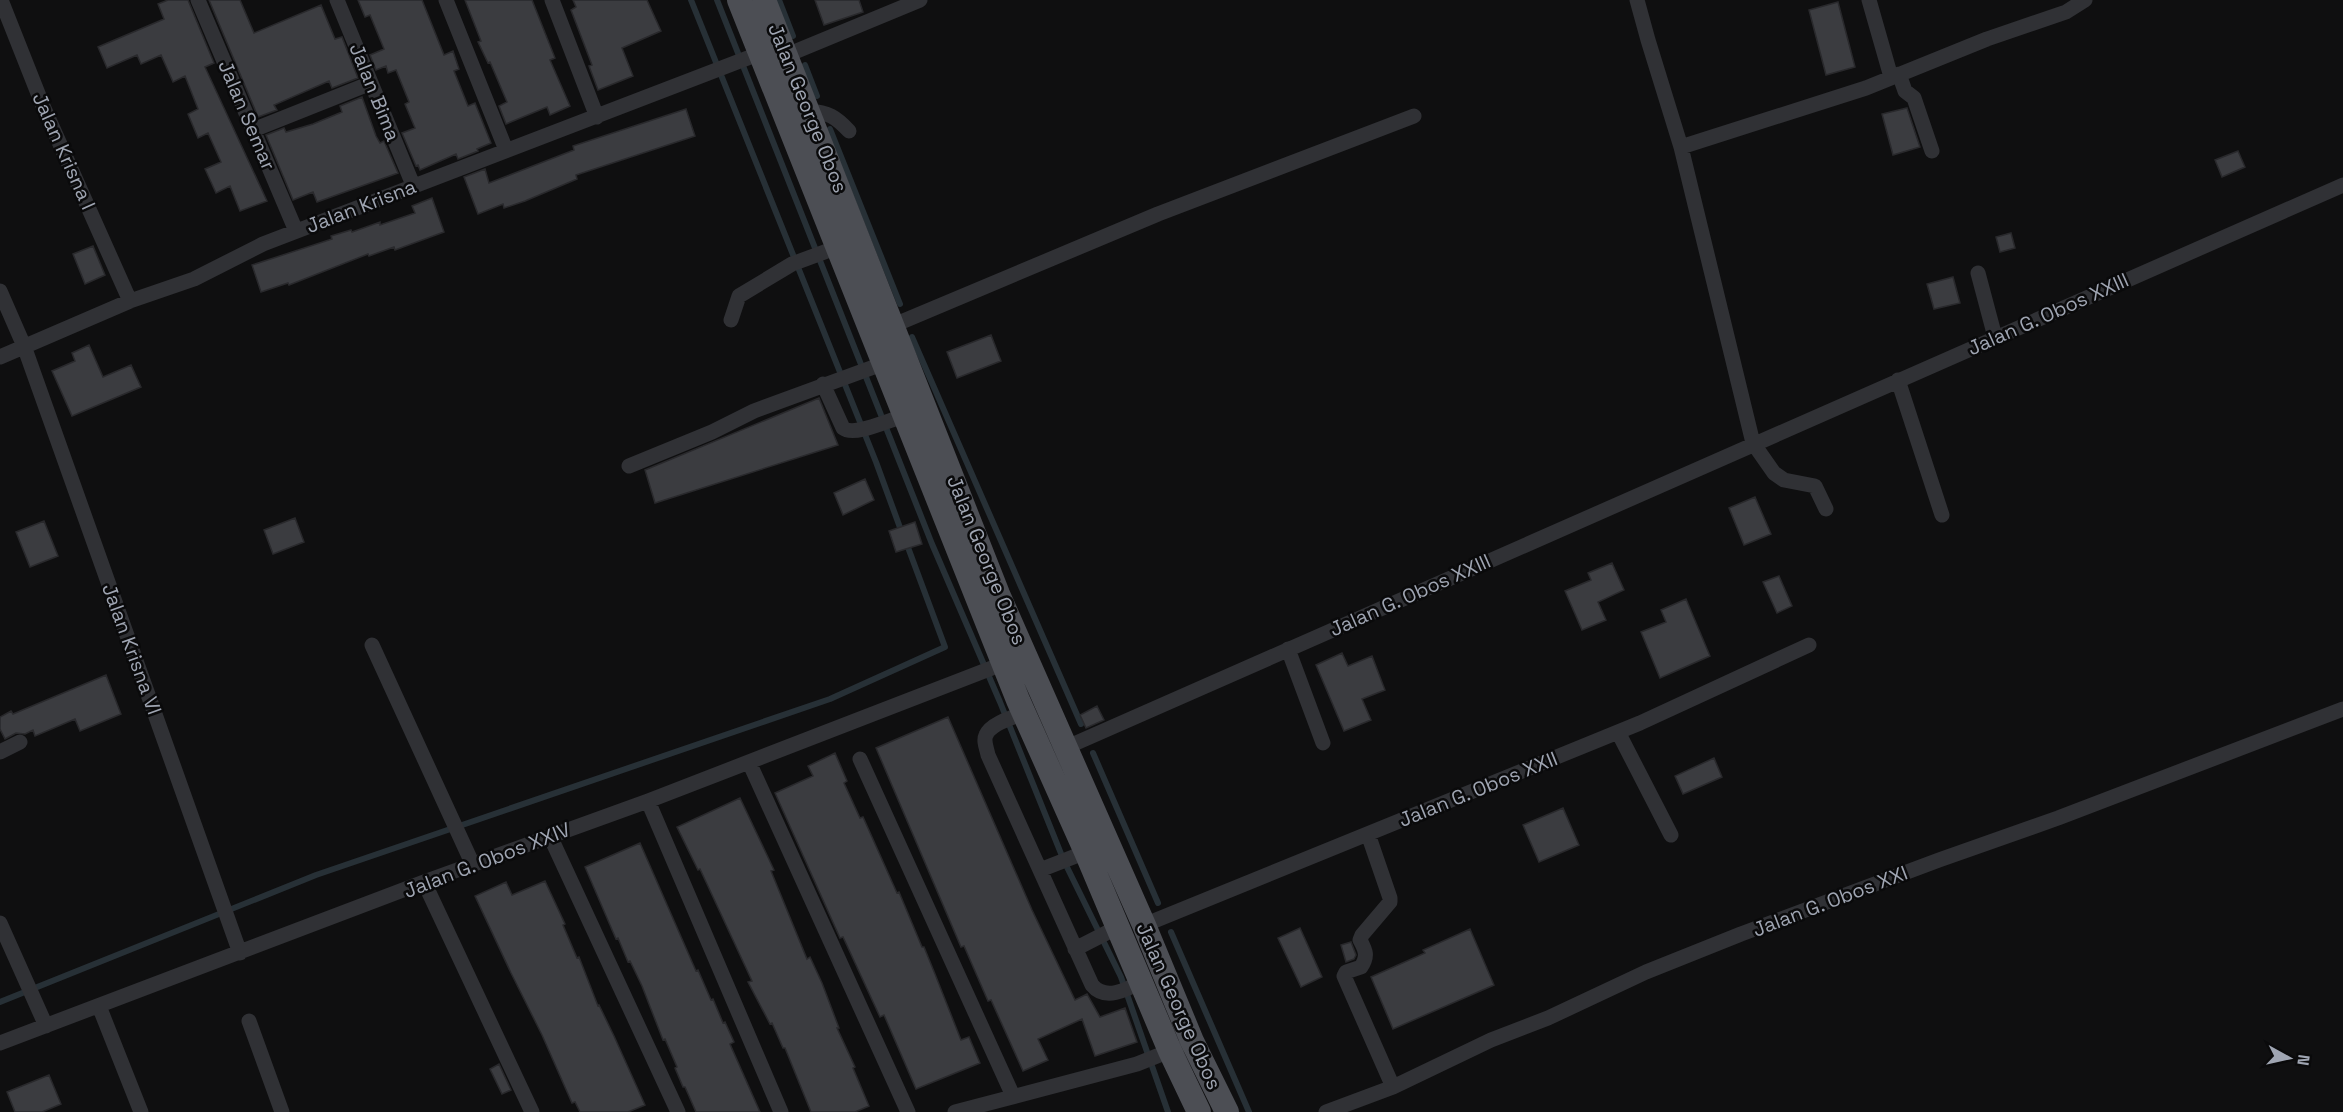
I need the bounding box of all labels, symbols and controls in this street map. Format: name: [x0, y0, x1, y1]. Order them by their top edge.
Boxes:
street label: Jalan George Obos: [762, 20, 854, 196]
street label: Jalan Bima: [344, 39, 406, 145]
street label: Jalan Semar: [212, 56, 282, 174]
street label: Jalan Krisna I: [27, 88, 101, 214]
street label: Jalan Krisna: [302, 173, 420, 239]
street label: Jalan G. Obos XXIII: [1963, 267, 2133, 361]
street label: Jalan George Obos: [941, 472, 1033, 648]
street label: Jalan G. Obos XXIII: [1325, 548, 1495, 642]
street label: Jalan Krisna VI: [96, 580, 168, 718]
street label: Jalan G. Obos XXII: [1395, 745, 1561, 833]
street label: Jalan G. Obos XXIV: [400, 816, 574, 904]
street label: Jalan G. Obos XXI: [1749, 859, 1911, 943]
street label: Jalan George Obos: [1130, 918, 1228, 1094]
north arrow: [2259, 1028, 2319, 1088]
text: N: [2292, 1053, 2315, 1067]

